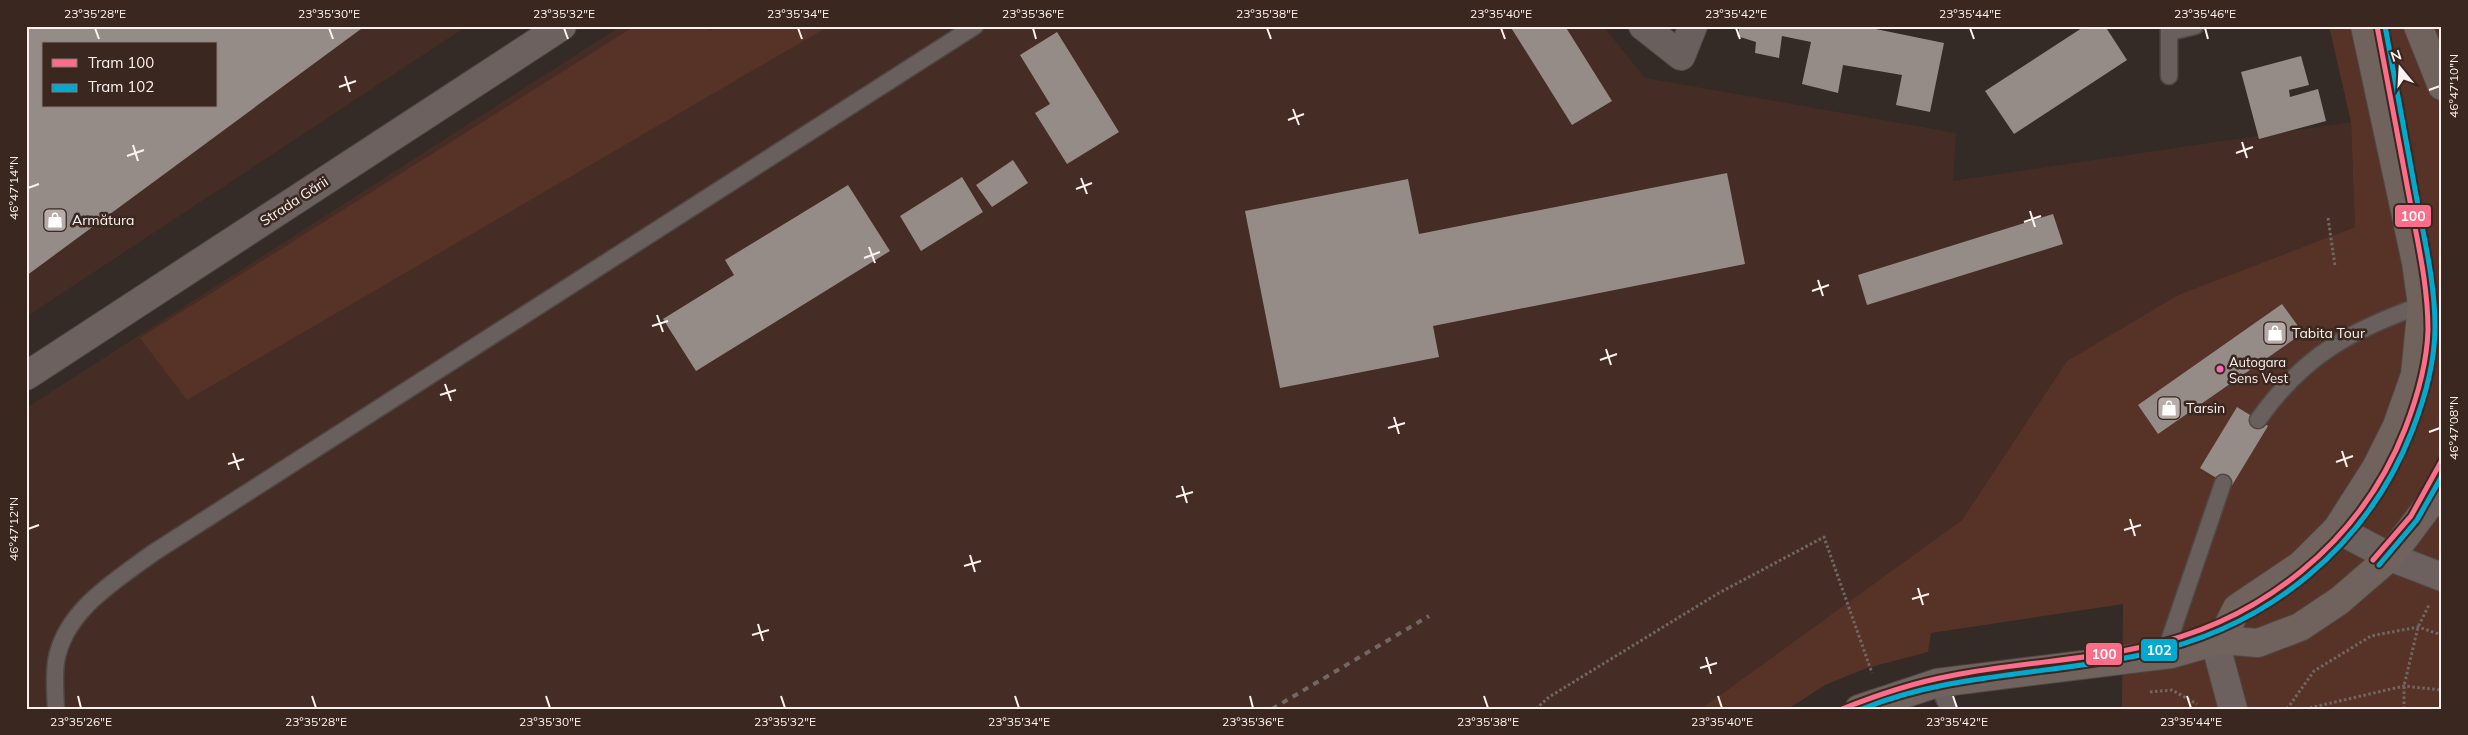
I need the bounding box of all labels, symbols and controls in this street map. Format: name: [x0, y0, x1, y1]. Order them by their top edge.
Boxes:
text: 23°35'28"E: [64, 6, 126, 21]
text: 23°35'30"E: [298, 6, 360, 21]
text: 23°35'32"E: [533, 6, 595, 21]
text: 23°35'34"E: [767, 6, 829, 21]
text: 23°35'36"E: [1002, 6, 1064, 21]
text: 23°35'38"E: [1236, 6, 1298, 21]
text: 23°35'40"E: [1470, 6, 1532, 21]
text: 23°35'42"E: [1705, 6, 1767, 21]
text: 23°35'44"E: [1939, 6, 2001, 21]
text: 23°35'46"E: [2174, 6, 2236, 21]
legend: [42, 42, 218, 108]
north arrow: [2376, 42, 2426, 92]
text: N: [2388, 45, 2404, 66]
text: Tram 100: [88, 53, 154, 72]
text: 46°47'10"N: [2446, 54, 2461, 118]
text: Tram 102: [88, 77, 154, 96]
text: 46°47'14"N: [6, 156, 21, 220]
street label: Strada Gării: [256, 172, 332, 230]
line badge: 100: [2394, 204, 2432, 228]
shop icon: Armătura: [42, 207, 68, 233]
text: 100: [2400, 207, 2426, 225]
place label: Armătura: [72, 211, 134, 229]
shop icon: Tabita Tour: [2262, 320, 2288, 346]
place label: Tabita Tour: [2292, 324, 2366, 342]
place label: Autogara Sens Vest: [2229, 354, 2288, 386]
marker: Autogara Sens Vest: [2215, 364, 2225, 374]
shop icon: Tarsin: [2156, 395, 2182, 421]
text: 46°47'08"N: [2446, 396, 2461, 460]
place label: Tarsin: [2186, 399, 2225, 417]
text: 46°47'12"N: [6, 497, 21, 561]
line badge: 102: [2140, 638, 2178, 662]
text: 102: [2146, 641, 2172, 659]
line badge: 100: [2085, 642, 2123, 666]
text: 100: [2091, 645, 2117, 663]
text: 23°35'26"E: [50, 714, 112, 729]
text: 23°35'28"E: [285, 714, 347, 729]
text: 23°35'30"E: [519, 714, 581, 729]
text: 23°35'32"E: [754, 714, 816, 729]
text: 23°35'34"E: [988, 714, 1050, 729]
text: 23°35'36"E: [1222, 714, 1284, 729]
text: 23°35'38"E: [1457, 714, 1519, 729]
text: 23°35'40"E: [1691, 714, 1753, 729]
text: 23°35'42"E: [1926, 714, 1988, 729]
text: 23°35'44"E: [2160, 714, 2222, 729]

